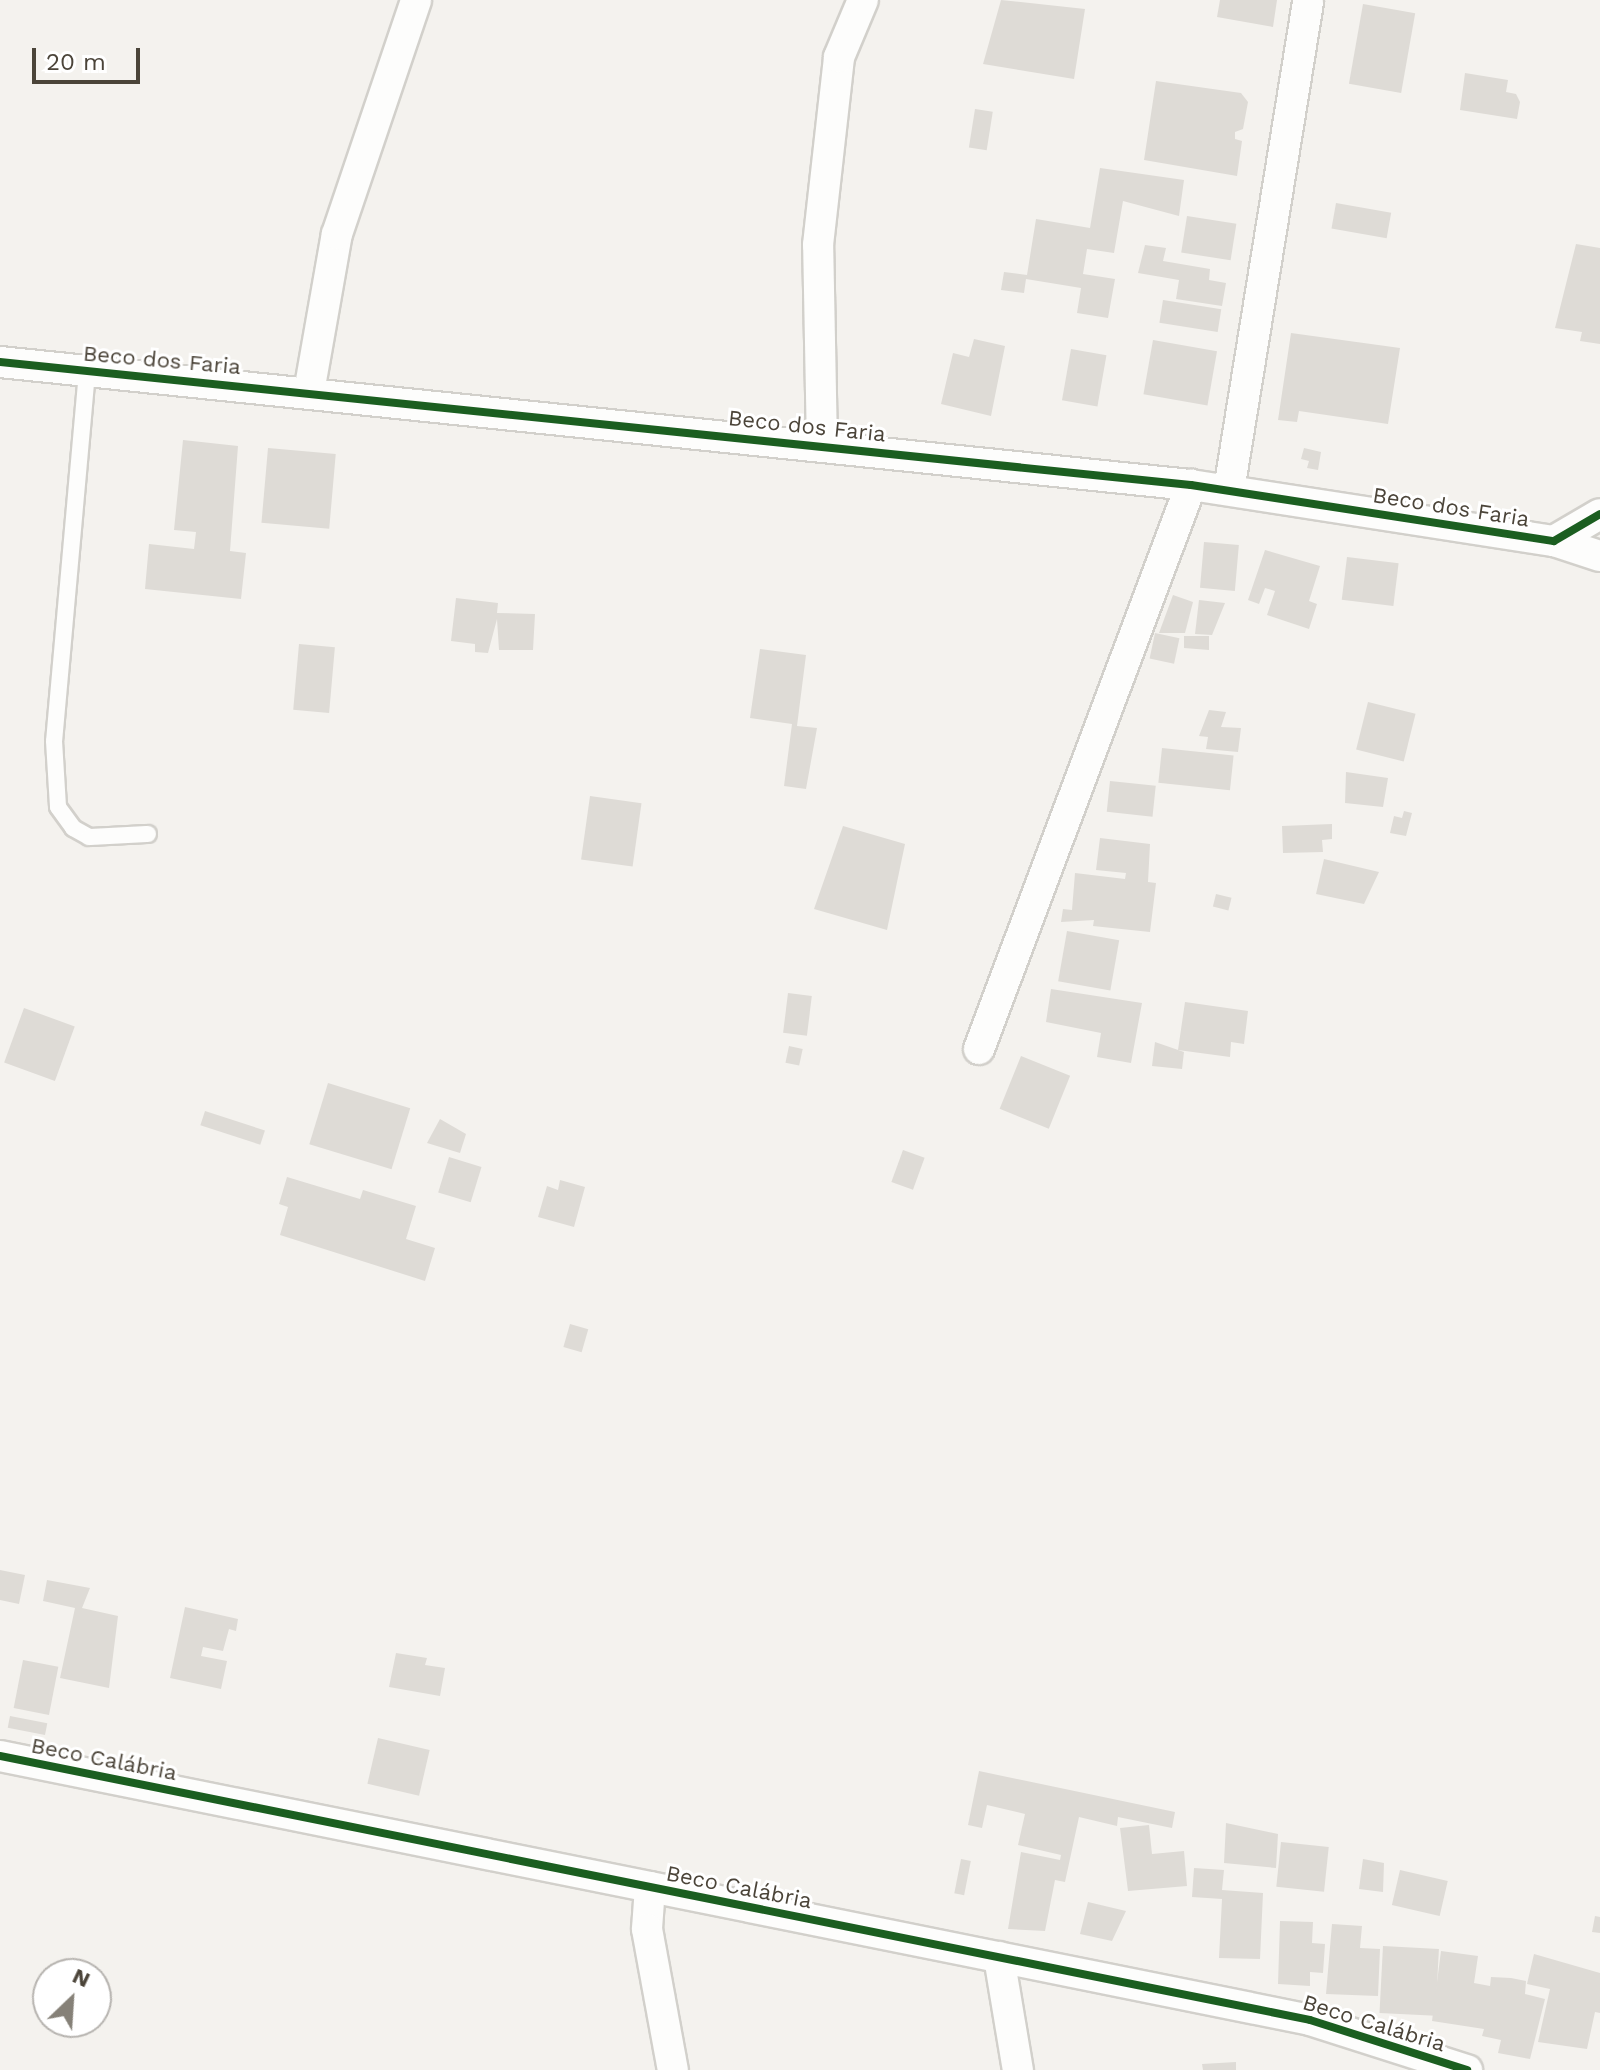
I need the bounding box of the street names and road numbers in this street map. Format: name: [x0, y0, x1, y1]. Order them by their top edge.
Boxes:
street label: Beco dos Faria: [82, 340, 242, 380]
street label: Beco dos Faria: [727, 405, 887, 447]
street label: Beco dos Faria: [1371, 482, 1531, 532]
street label: Beco Calábria: [29, 1732, 179, 1786]
street label: Beco Calábria: [664, 1860, 814, 1914]
street label: Beco Calábria: [1299, 1989, 1449, 2057]

